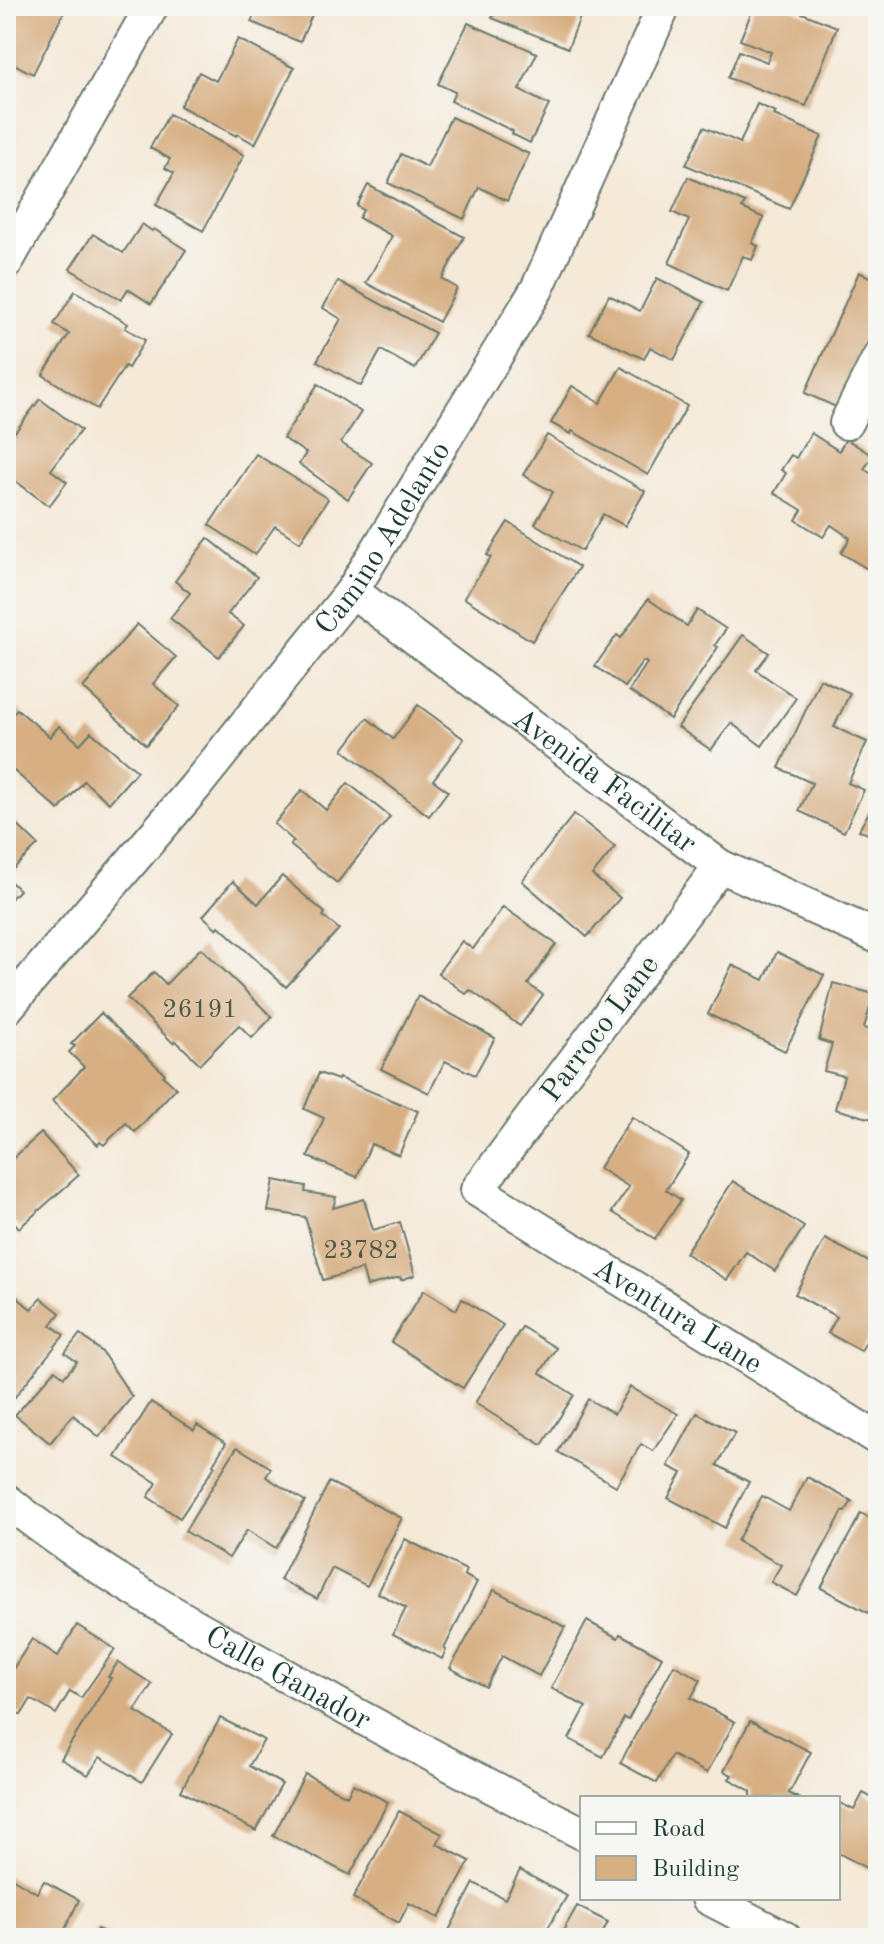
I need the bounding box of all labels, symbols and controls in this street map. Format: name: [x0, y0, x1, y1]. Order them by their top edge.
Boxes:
street label: Camino Adelanto: [310, 437, 457, 641]
street label: Avenida Facilitar: [507, 704, 701, 860]
street label: Parroco Lane: [536, 950, 665, 1108]
house number: 26191: [162, 997, 238, 1023]
house number: 23782: [323, 1238, 399, 1264]
street label: Aventura Lane: [588, 1253, 767, 1380]
street label: Calle Ganador: [200, 1622, 375, 1736]
legend: [580, 1796, 840, 1900]
text: Road: [652, 1818, 705, 1842]
text: Building: [652, 1858, 739, 1882]

